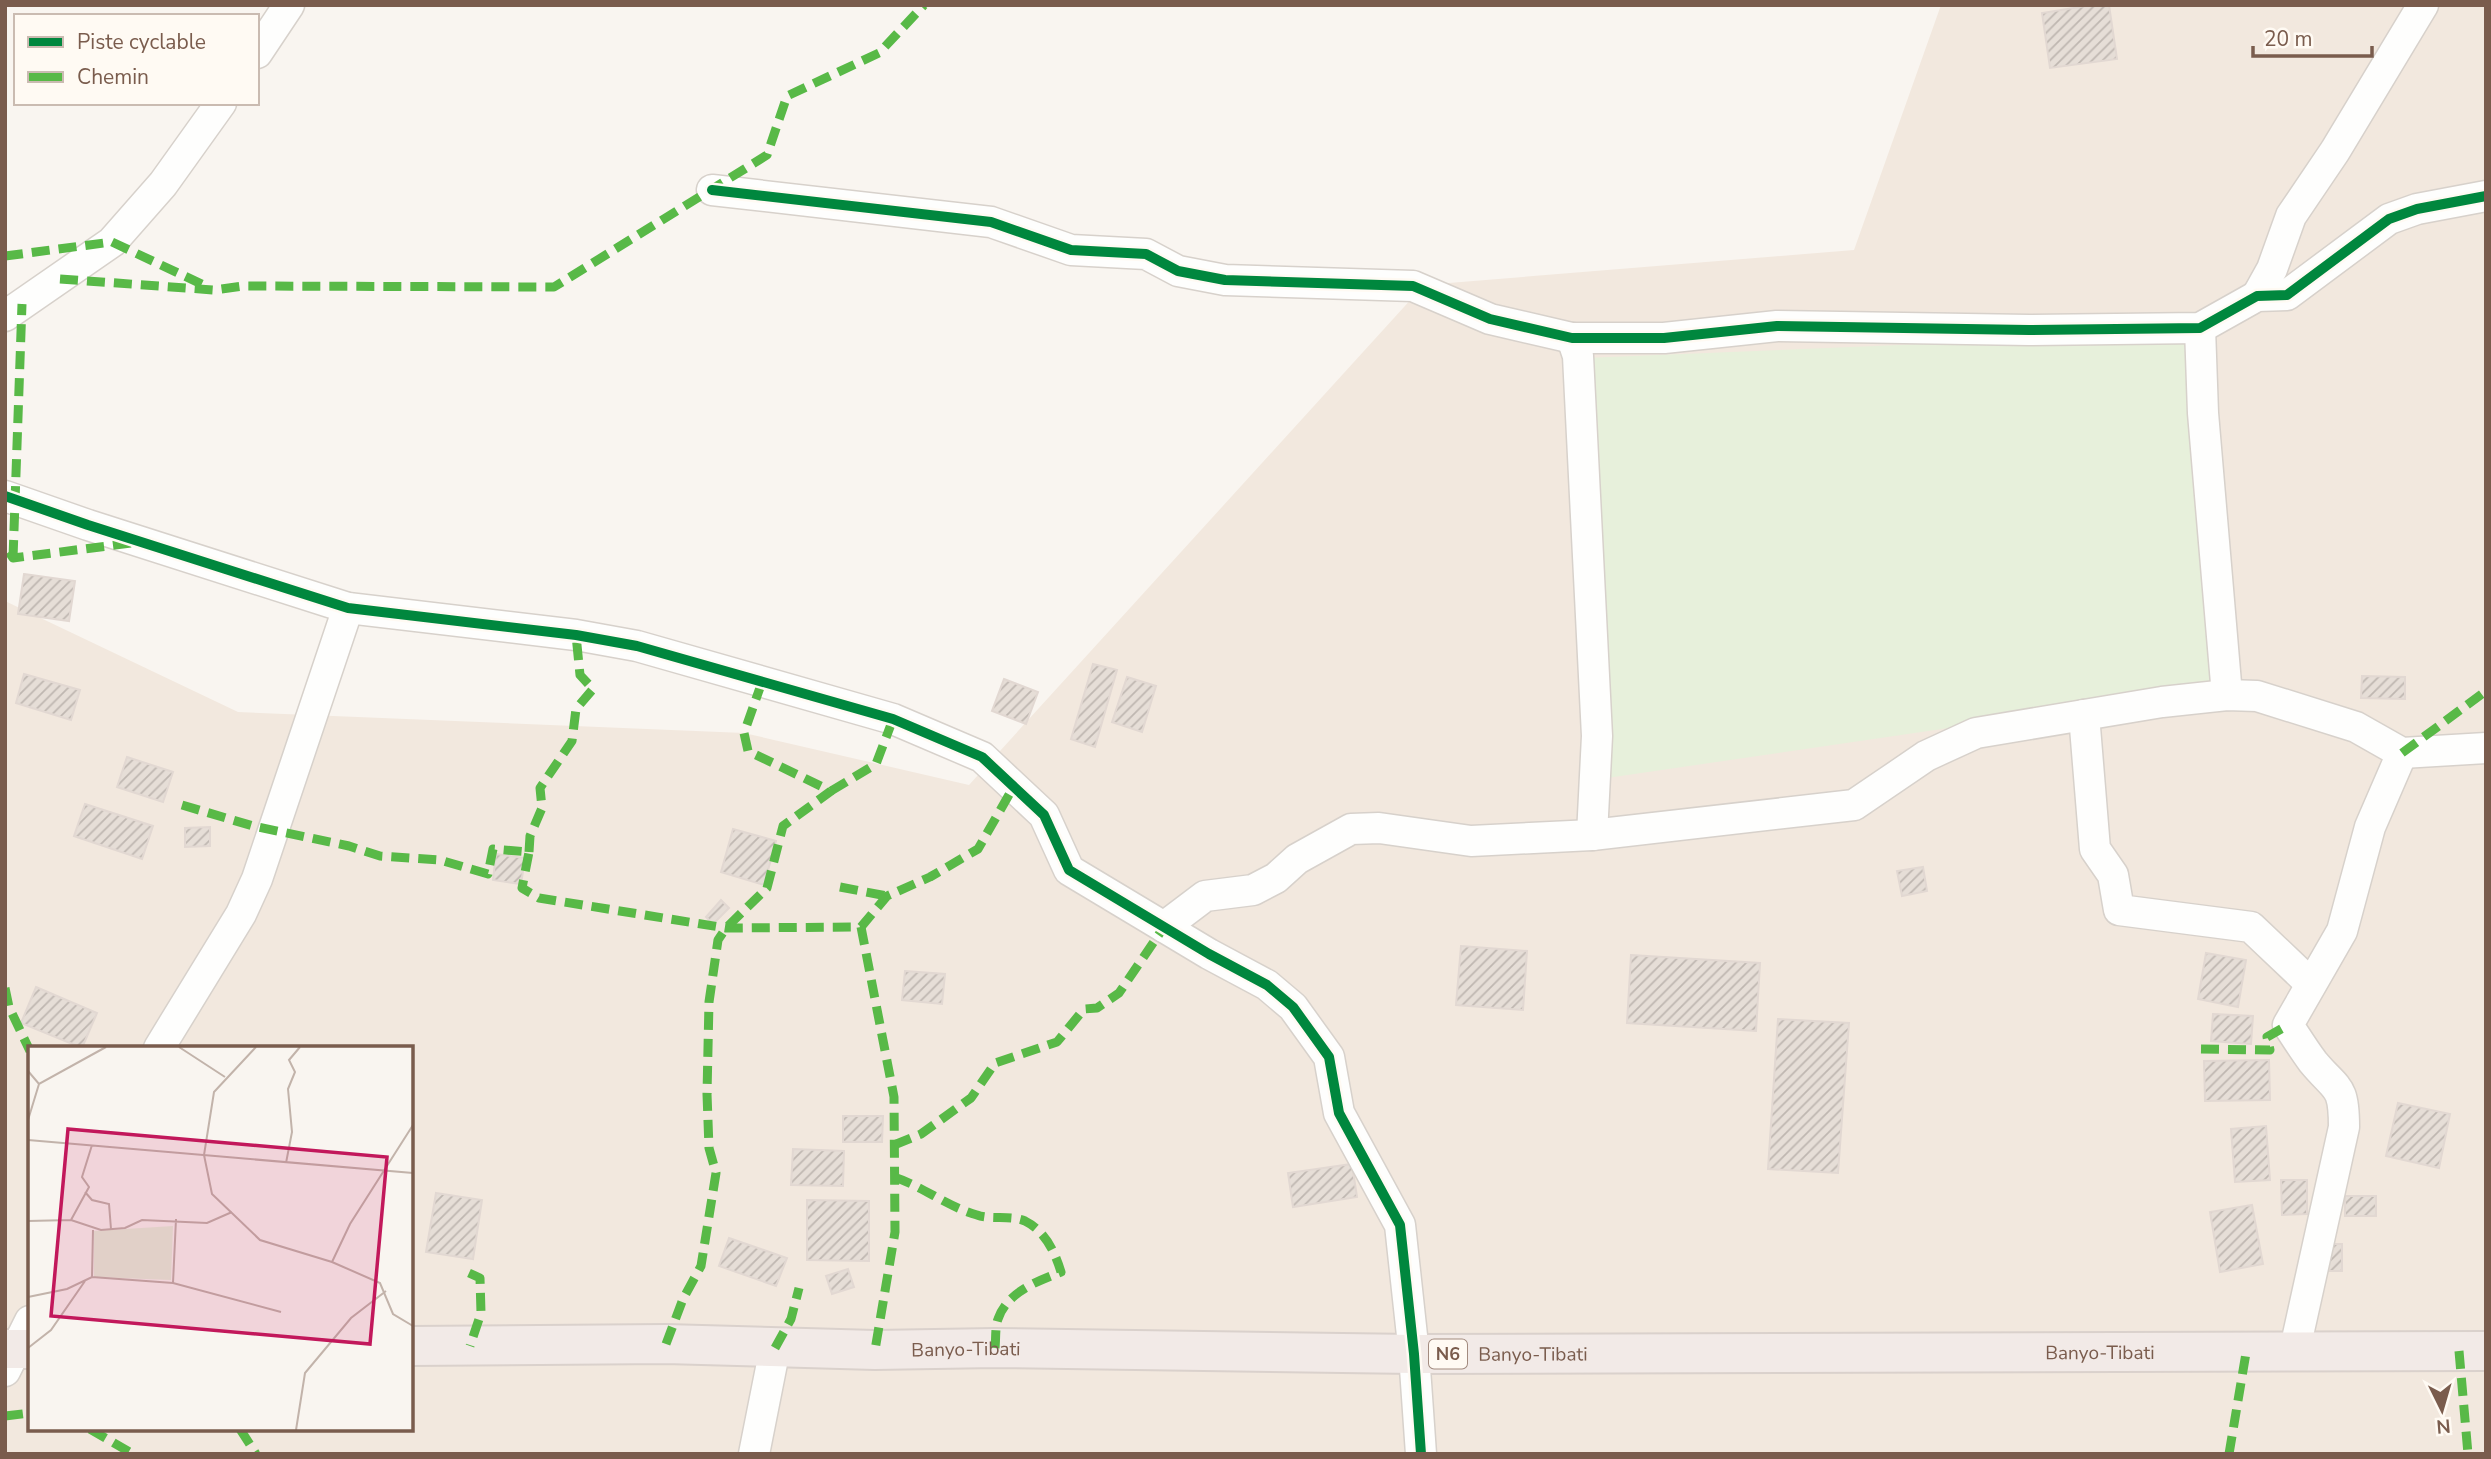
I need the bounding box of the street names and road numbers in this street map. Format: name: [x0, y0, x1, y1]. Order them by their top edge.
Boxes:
street label: Banyo-Tibati: [911, 1336, 1021, 1363]
road number: N6: [1429, 1339, 1467, 1368]
street label: Banyo-Tibati: [2045, 1340, 2155, 1366]
street label: Banyo-Tibati: [1478, 1342, 1588, 1368]

